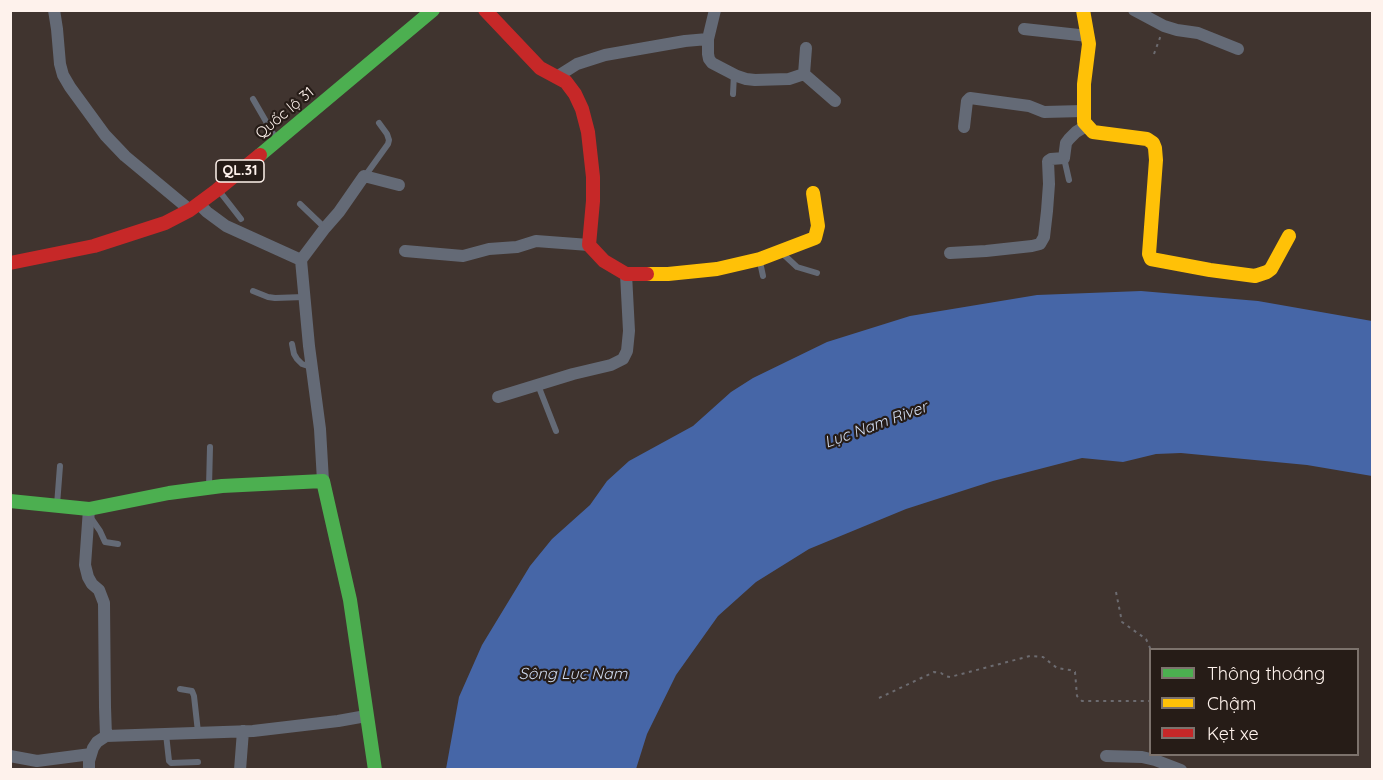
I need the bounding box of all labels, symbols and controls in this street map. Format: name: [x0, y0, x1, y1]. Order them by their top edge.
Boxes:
street label: Quốc lộ 31: [252, 83, 318, 143]
road number: QL.31: [216, 160, 264, 182]
water label: Lục Nam River: [822, 397, 930, 453]
legend: [1149, 648, 1359, 756]
text: Thông thoáng: [1207, 662, 1325, 685]
water label: Sông Lục Nam: [519, 664, 627, 684]
text: Chậm: [1207, 692, 1256, 715]
text: Kẹt xe: [1207, 722, 1259, 745]

